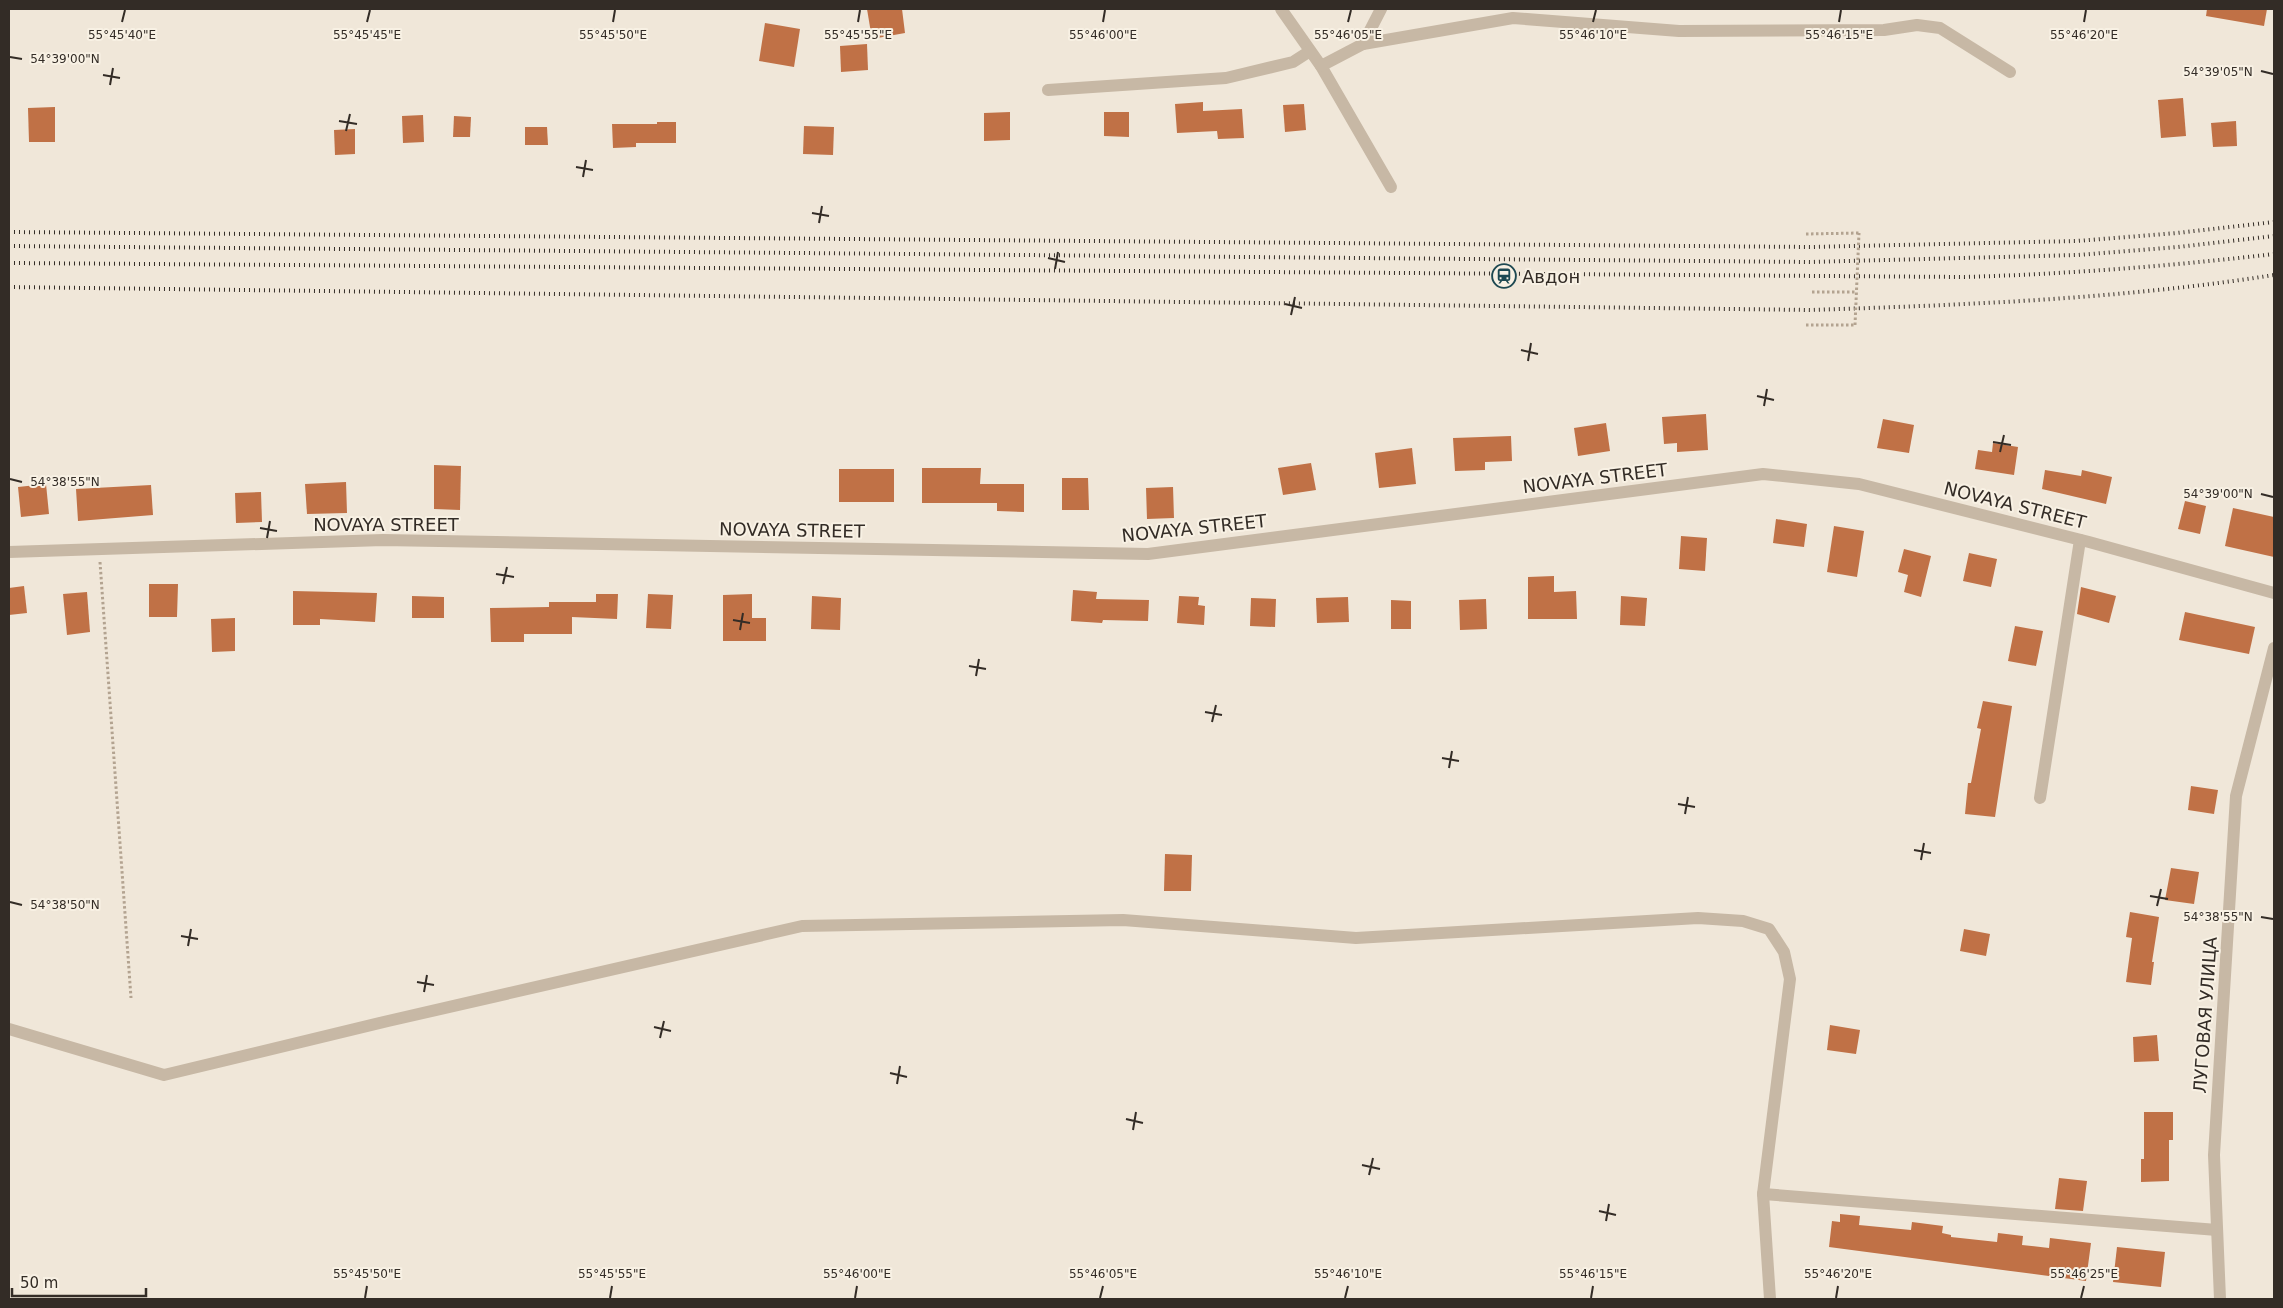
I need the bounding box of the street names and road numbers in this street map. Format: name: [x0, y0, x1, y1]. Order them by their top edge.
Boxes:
street label: NOVAYA STREET: [1521, 459, 1670, 497]
street label: NOVAYA STREET: [1942, 477, 2089, 533]
street label: NOVAYA STREET: [1120, 510, 1269, 546]
street label: NOVAYA STREET: [313, 514, 460, 535]
street label: NOVAYA STREET: [719, 518, 866, 542]
street label: ЛУГОВАЯ УЛИЦА: [2189, 935, 2221, 1094]

